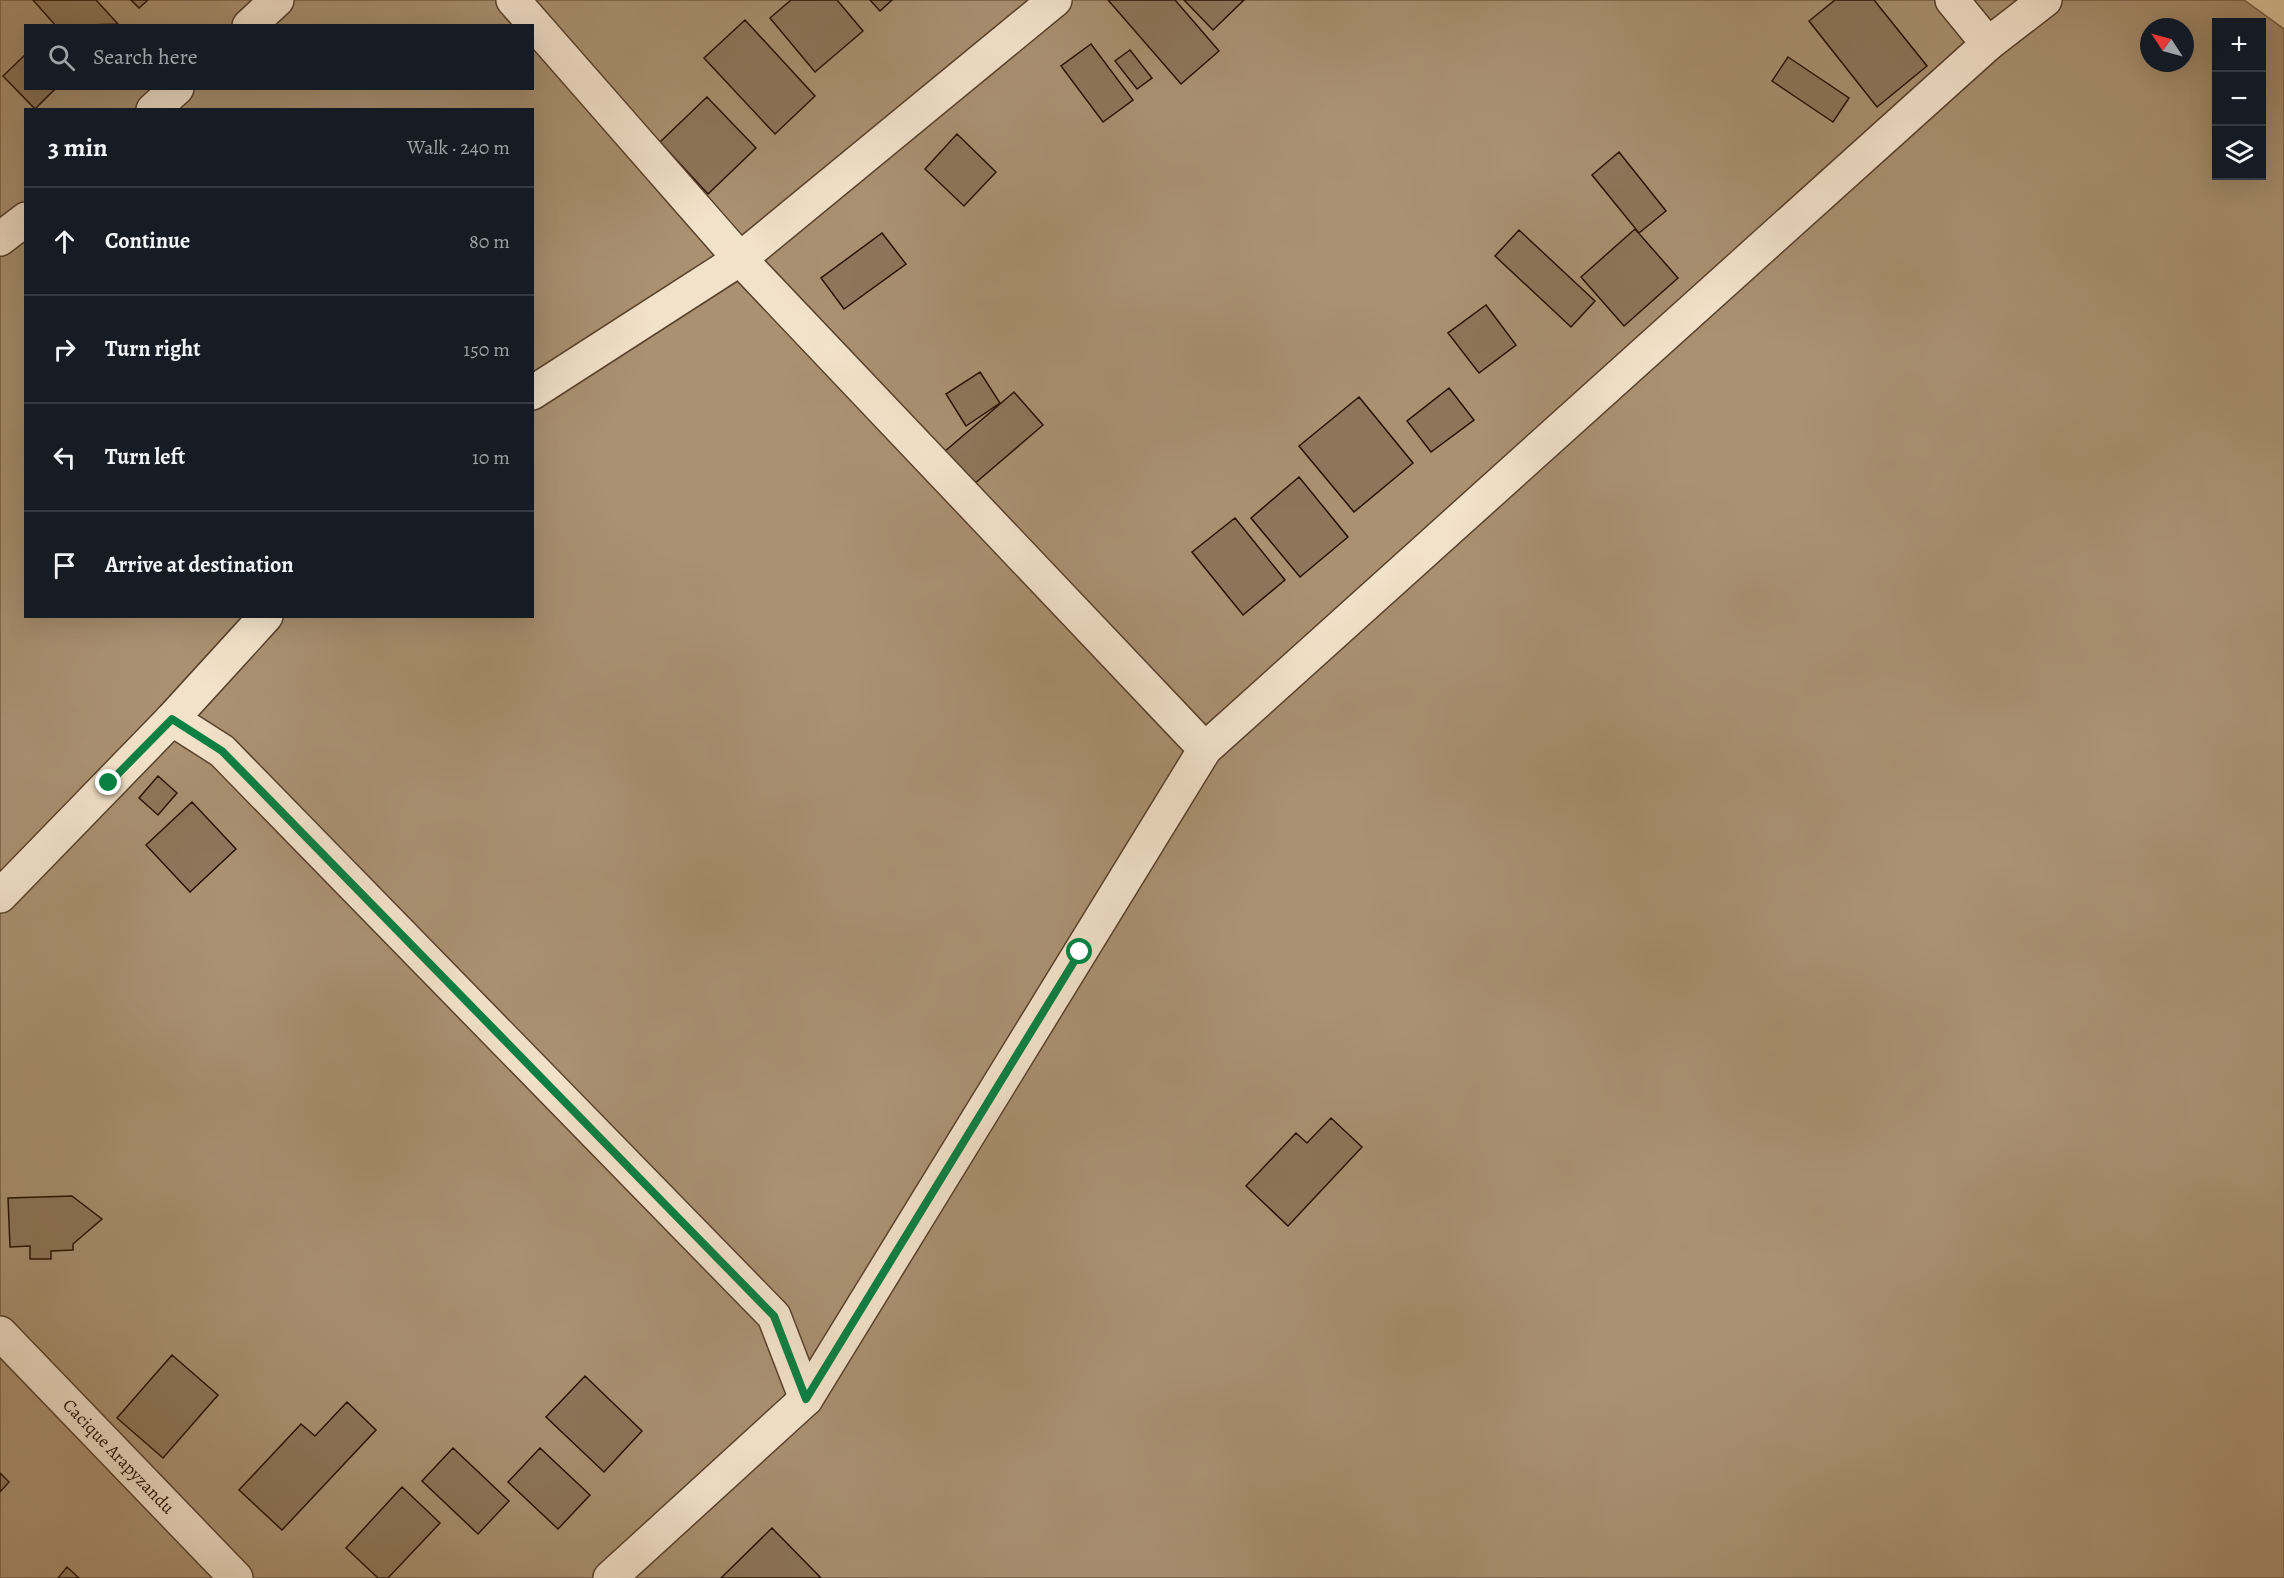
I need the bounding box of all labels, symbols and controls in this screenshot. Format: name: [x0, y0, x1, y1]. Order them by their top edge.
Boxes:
north arrow: [2140, 18, 2194, 72]
map controls: [2212, 18, 2266, 180]
button: +: [2212, 18, 2266, 72]
search box: [24, 24, 534, 90]
icon: search: [45, 41, 78, 74]
text: Search here: [93, 42, 198, 72]
button: −: [2212, 72, 2266, 126]
button: layers: [2212, 126, 2266, 180]
text: 3 min: [48, 130, 108, 165]
text: Walk · 240 m: [407, 134, 510, 161]
icon: ahead: [48, 225, 81, 258]
text: Continue: [105, 226, 190, 256]
text: 80 m: [469, 228, 510, 255]
icon: right: [48, 333, 81, 366]
text: Turn right: [105, 334, 201, 364]
text: 150 m: [463, 336, 510, 363]
icon: left: [48, 441, 81, 474]
text: Turn left: [105, 442, 185, 472]
text: 10 m: [472, 444, 510, 471]
icon: arrive: [48, 549, 81, 582]
text: Arrive at destination: [105, 550, 294, 580]
route end: [95, 769, 121, 795]
route start: [1066, 938, 1092, 964]
street label: Cacique Arapyzandu: [57, 1393, 180, 1519]

